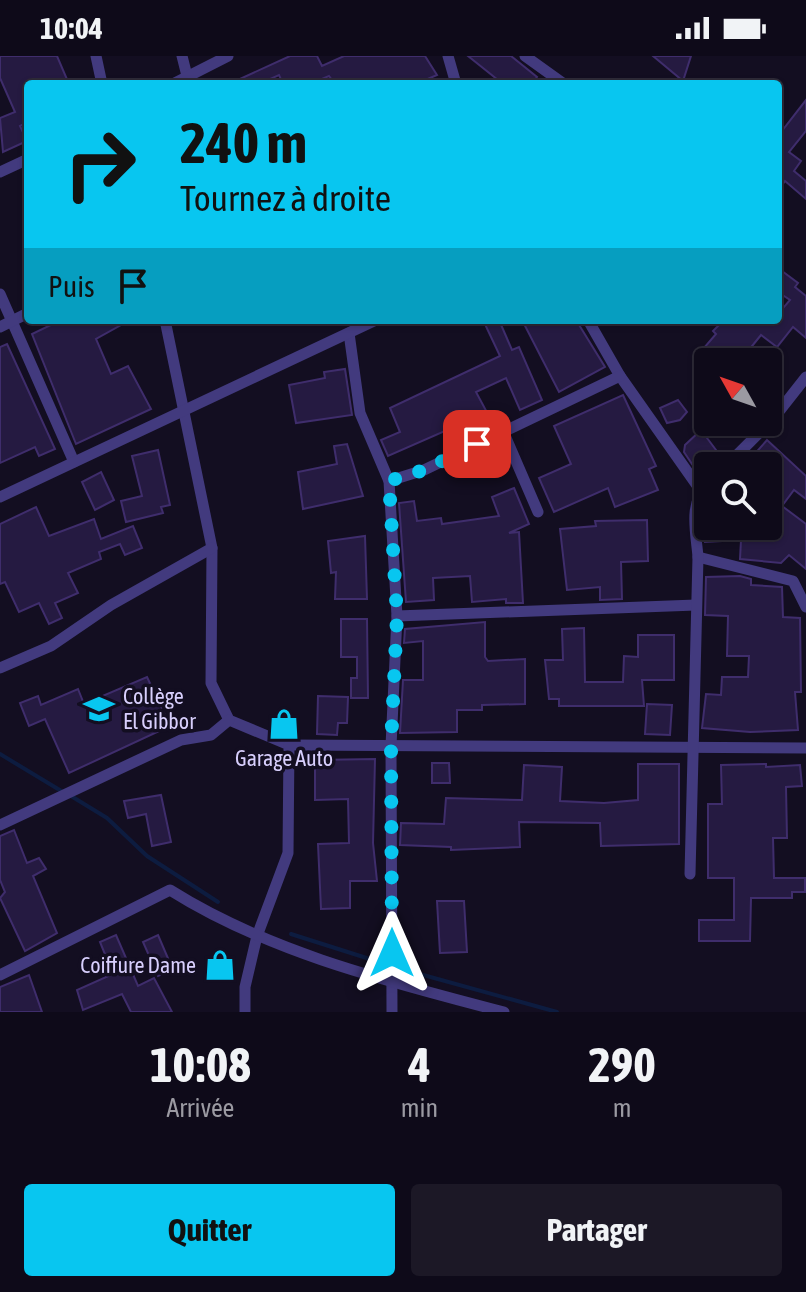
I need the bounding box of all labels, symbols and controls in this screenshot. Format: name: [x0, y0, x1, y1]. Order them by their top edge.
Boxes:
text: 10:04: [40, 11, 103, 45]
text: 240 m: [180, 111, 307, 175]
icon: right: [48, 112, 152, 216]
text: Tournez à droite: [180, 177, 391, 219]
icon: arrive: [111, 264, 155, 308]
text: Puis: [48, 269, 95, 303]
north arrow: [694, 348, 782, 436]
map controls: [694, 348, 782, 540]
pin: [443, 410, 511, 478]
icon: arrive: [455, 422, 499, 466]
button: search: [694, 452, 782, 540]
place label: Collège El Gibbor: [123, 683, 196, 734]
school or university icon: Collège El Gibbor: [82, 692, 116, 726]
shop icon: Garage Auto: [267, 707, 301, 741]
place label: Garage Auto: [235, 745, 333, 771]
position arrow: [350, 911, 434, 995]
shop icon: Coiffure Dame: [203, 948, 237, 982]
place label: Coiffure Dame: [80, 952, 196, 978]
text: 10:08: [150, 1037, 251, 1092]
text: 4: [408, 1037, 431, 1092]
text: 290: [588, 1037, 656, 1092]
text: Arrivée: [166, 1093, 234, 1123]
text: min: [401, 1093, 438, 1123]
text: m: [613, 1093, 631, 1123]
button: Quitter: [24, 1184, 395, 1276]
button: Partager: [411, 1184, 782, 1276]

